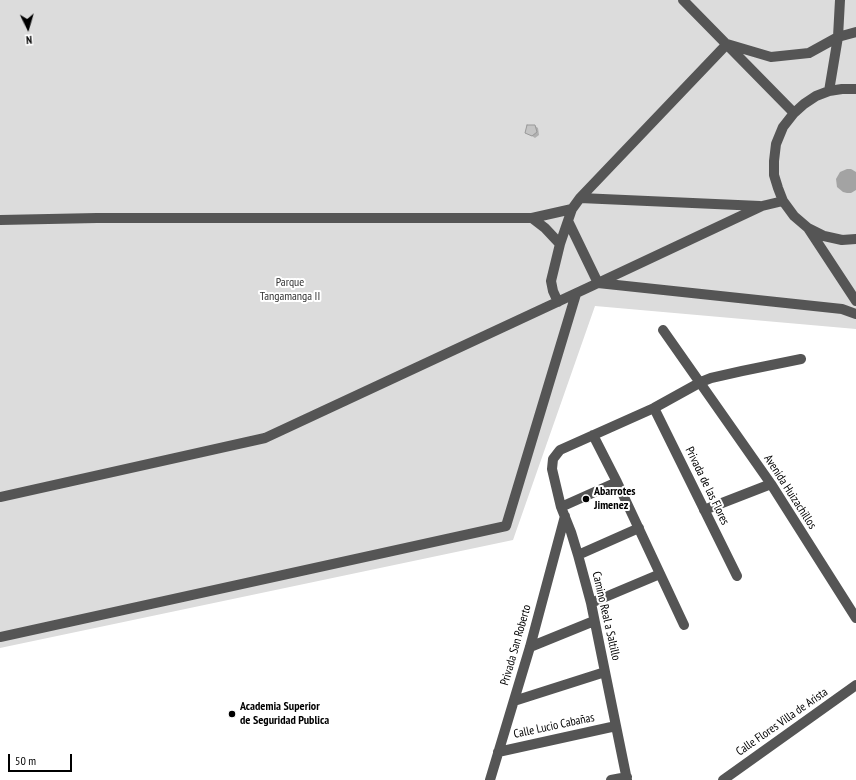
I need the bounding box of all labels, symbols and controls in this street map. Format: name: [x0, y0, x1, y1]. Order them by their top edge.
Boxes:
north arrow: [8, 8, 48, 48]
text: N: [25, 33, 33, 47]
park label: Parque Tangamanga II: [260, 276, 320, 304]
street label: Privada de las Flores: [682, 445, 732, 527]
street label: Avenida Huizachillos: [761, 452, 819, 532]
place label: Abarrotes Jimenez: [594, 485, 635, 513]
marker: Abarrotes Jimenez: [581, 494, 591, 504]
street label: Camino Real a Saltillo: [589, 570, 623, 662]
street label: Privada San Roberto: [498, 603, 534, 687]
street label: Calle Flores Villa de Arista: [733, 685, 831, 759]
place label: Academia Superior de Seguridad Publica: [240, 700, 329, 728]
marker: Academia Superior de Seguridad Publica: [227, 709, 237, 719]
street label: Calle Lucio Cabañas: [512, 710, 596, 742]
scale bar: [10, 746, 74, 772]
text: 50 m: [15, 753, 36, 768]

